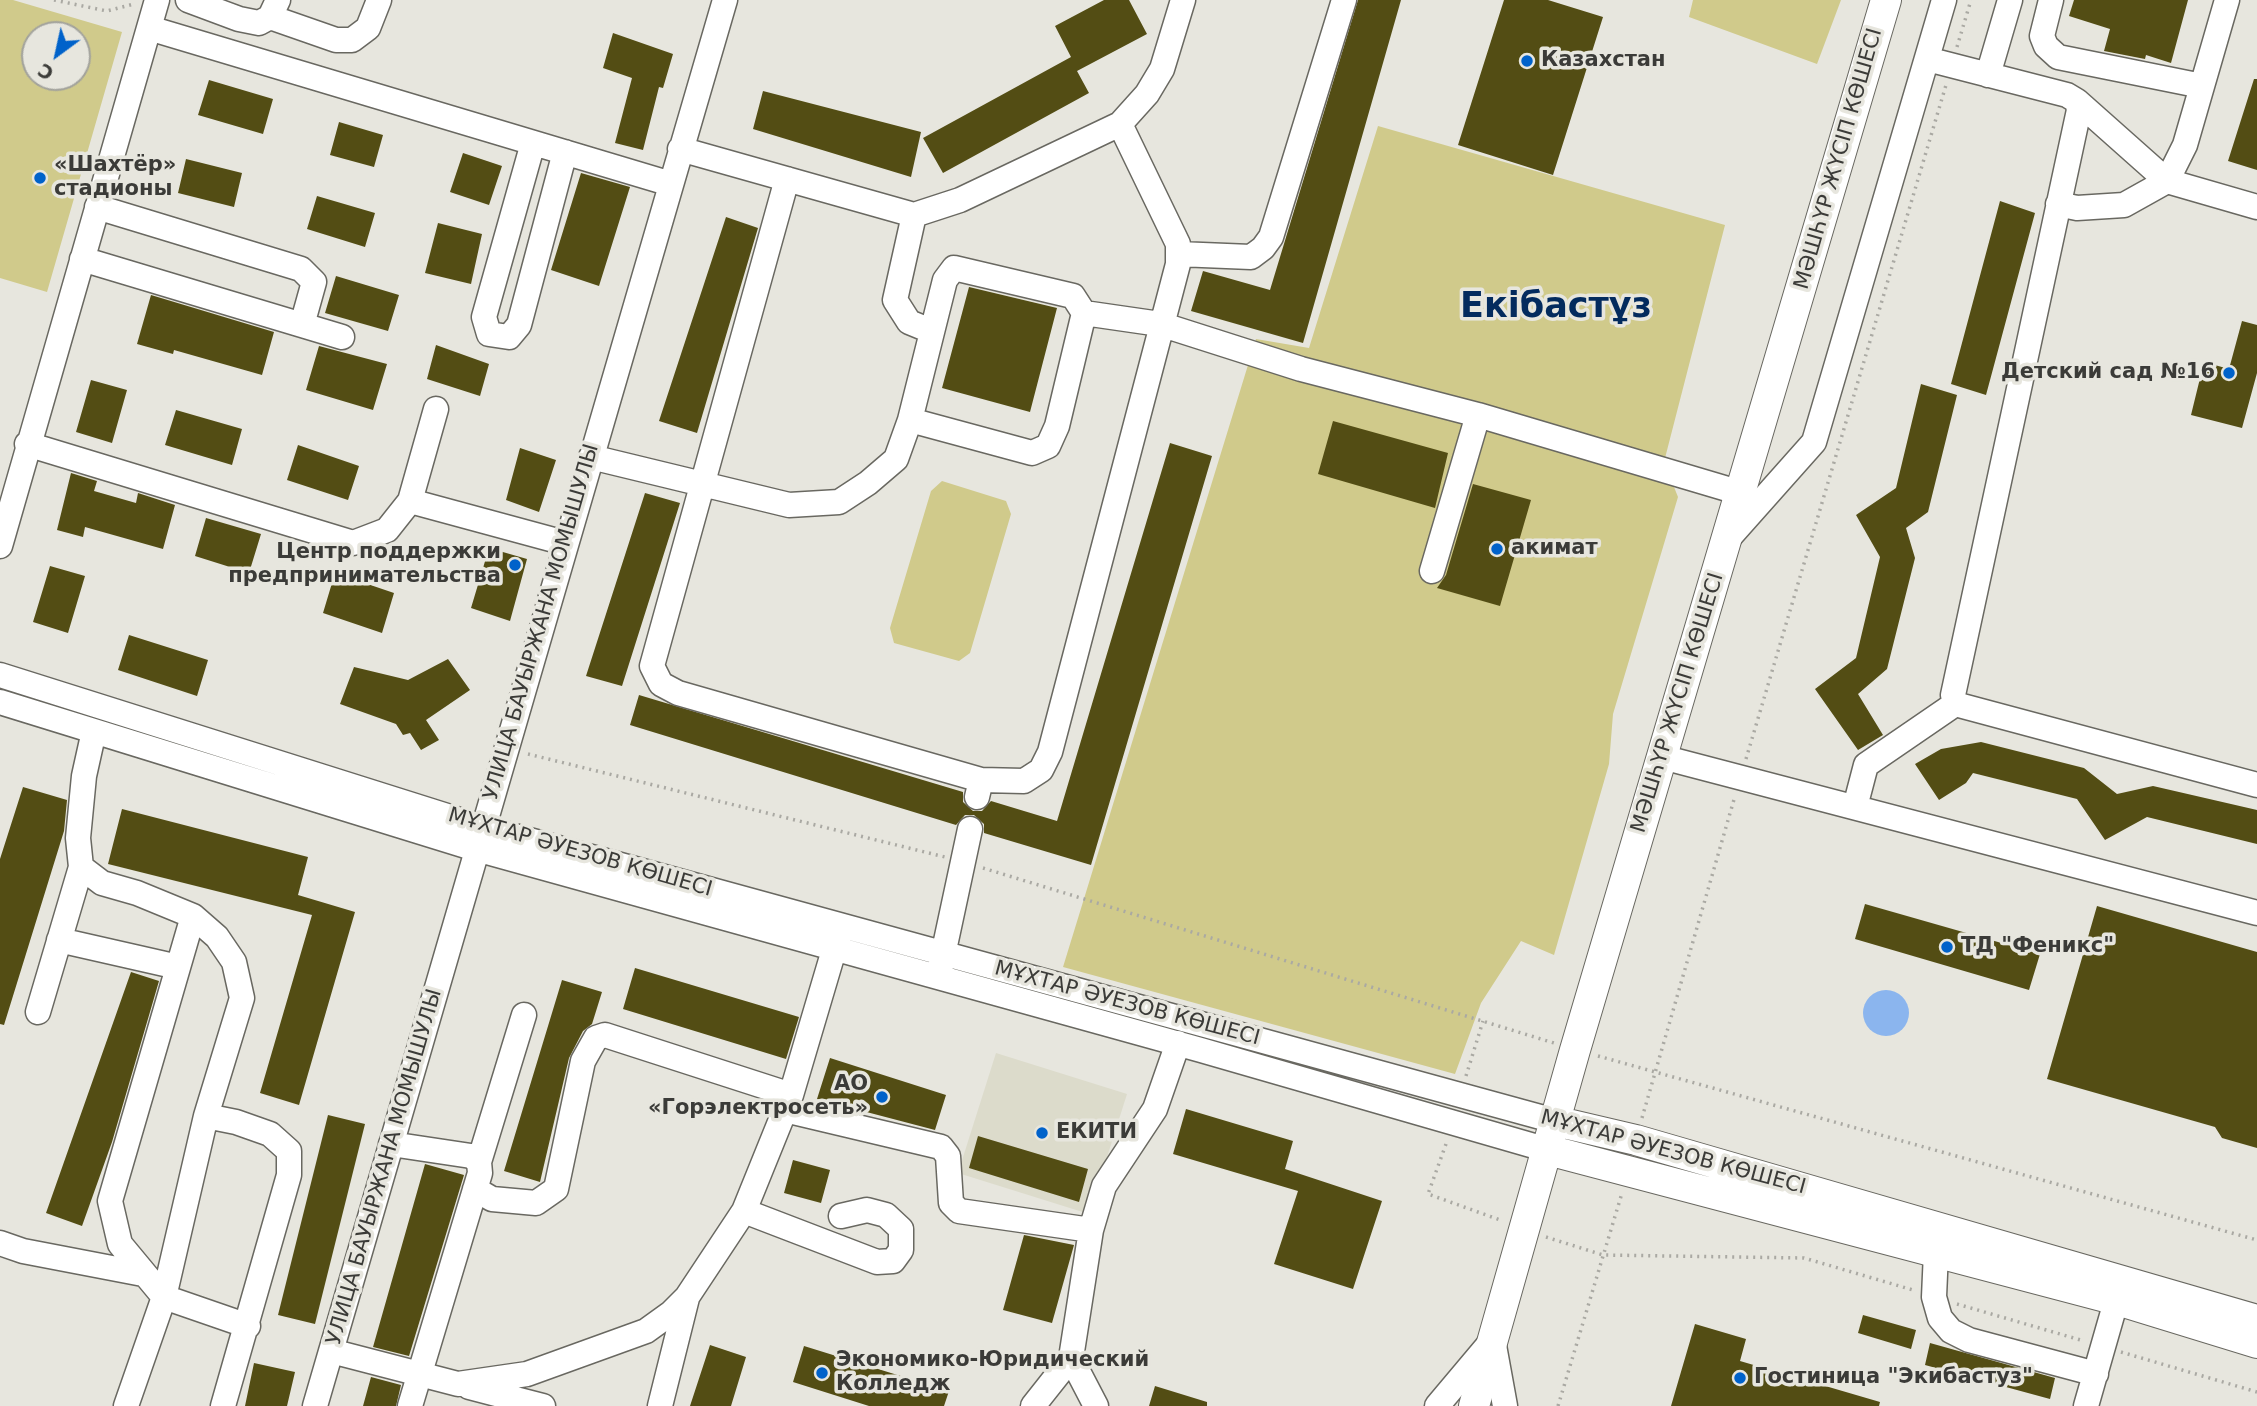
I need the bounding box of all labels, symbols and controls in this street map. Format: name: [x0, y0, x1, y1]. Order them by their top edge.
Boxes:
north arrow: [21, 21, 91, 91]
street label: МӘШҺҮР ЖҮСІП КӨШЕСІ: [1790, 26, 1888, 292]
place label: Казахстан: [1541, 48, 1666, 74]
marker: Казахстан: [1519, 53, 1535, 69]
text: С: [34, 59, 58, 85]
place label: «Шахтёр» стадионы: [54, 153, 176, 203]
marker: «Шахтёр» стадионы: [32, 170, 48, 186]
district label: Екібастұз: [1460, 287, 1652, 329]
place label: Детский сад №16: [2001, 360, 2215, 386]
marker: Детский сад №16: [2221, 365, 2237, 381]
street label: УЛИЦА БАУЫРЖАНА МОМЫШУЛЫ: [479, 441, 605, 803]
place label: акимат: [1511, 536, 1598, 562]
place label: Центр поддержки предпринимательства: [228, 540, 501, 590]
marker: акимат: [1489, 541, 1505, 557]
marker: Центр поддержки предпринимательства: [507, 557, 523, 573]
street label: МӘШҺҮР ЖҮСІП КӨШЕСІ: [1626, 570, 1730, 836]
street label: МҰХТАР ӘУЕЗОВ КӨШЕСІ: [445, 803, 715, 903]
place label: ТД "Феникс": [1961, 934, 2114, 960]
marker: ТД "Феникс": [1939, 939, 1955, 955]
street label: МҰХТАР ӘУЕЗОВ КӨШЕСІ: [992, 956, 1262, 1052]
street label: УЛИЦА БАУЫРЖАНА МОМЫШУЛЫ: [322, 986, 448, 1348]
place label: АО «Горэлектросеть»: [648, 1072, 868, 1122]
marker: АО «Горэлектросеть»: [874, 1089, 890, 1105]
street label: МҰХТАР ӘУЕЗОВ КӨШЕСІ: [1538, 1105, 1808, 1201]
place label: ЕКИТИ: [1056, 1120, 1137, 1146]
marker: ЕКИТИ: [1034, 1125, 1050, 1141]
place label: Экономико-Юридический Колледж: [836, 1348, 1149, 1398]
marker: Экономико-Юридический Колледж: [814, 1365, 830, 1381]
place label: Гостиница "Экибастуз": [1754, 1365, 2033, 1391]
marker: Гостиница "Экибастуз": [1732, 1370, 1748, 1386]

